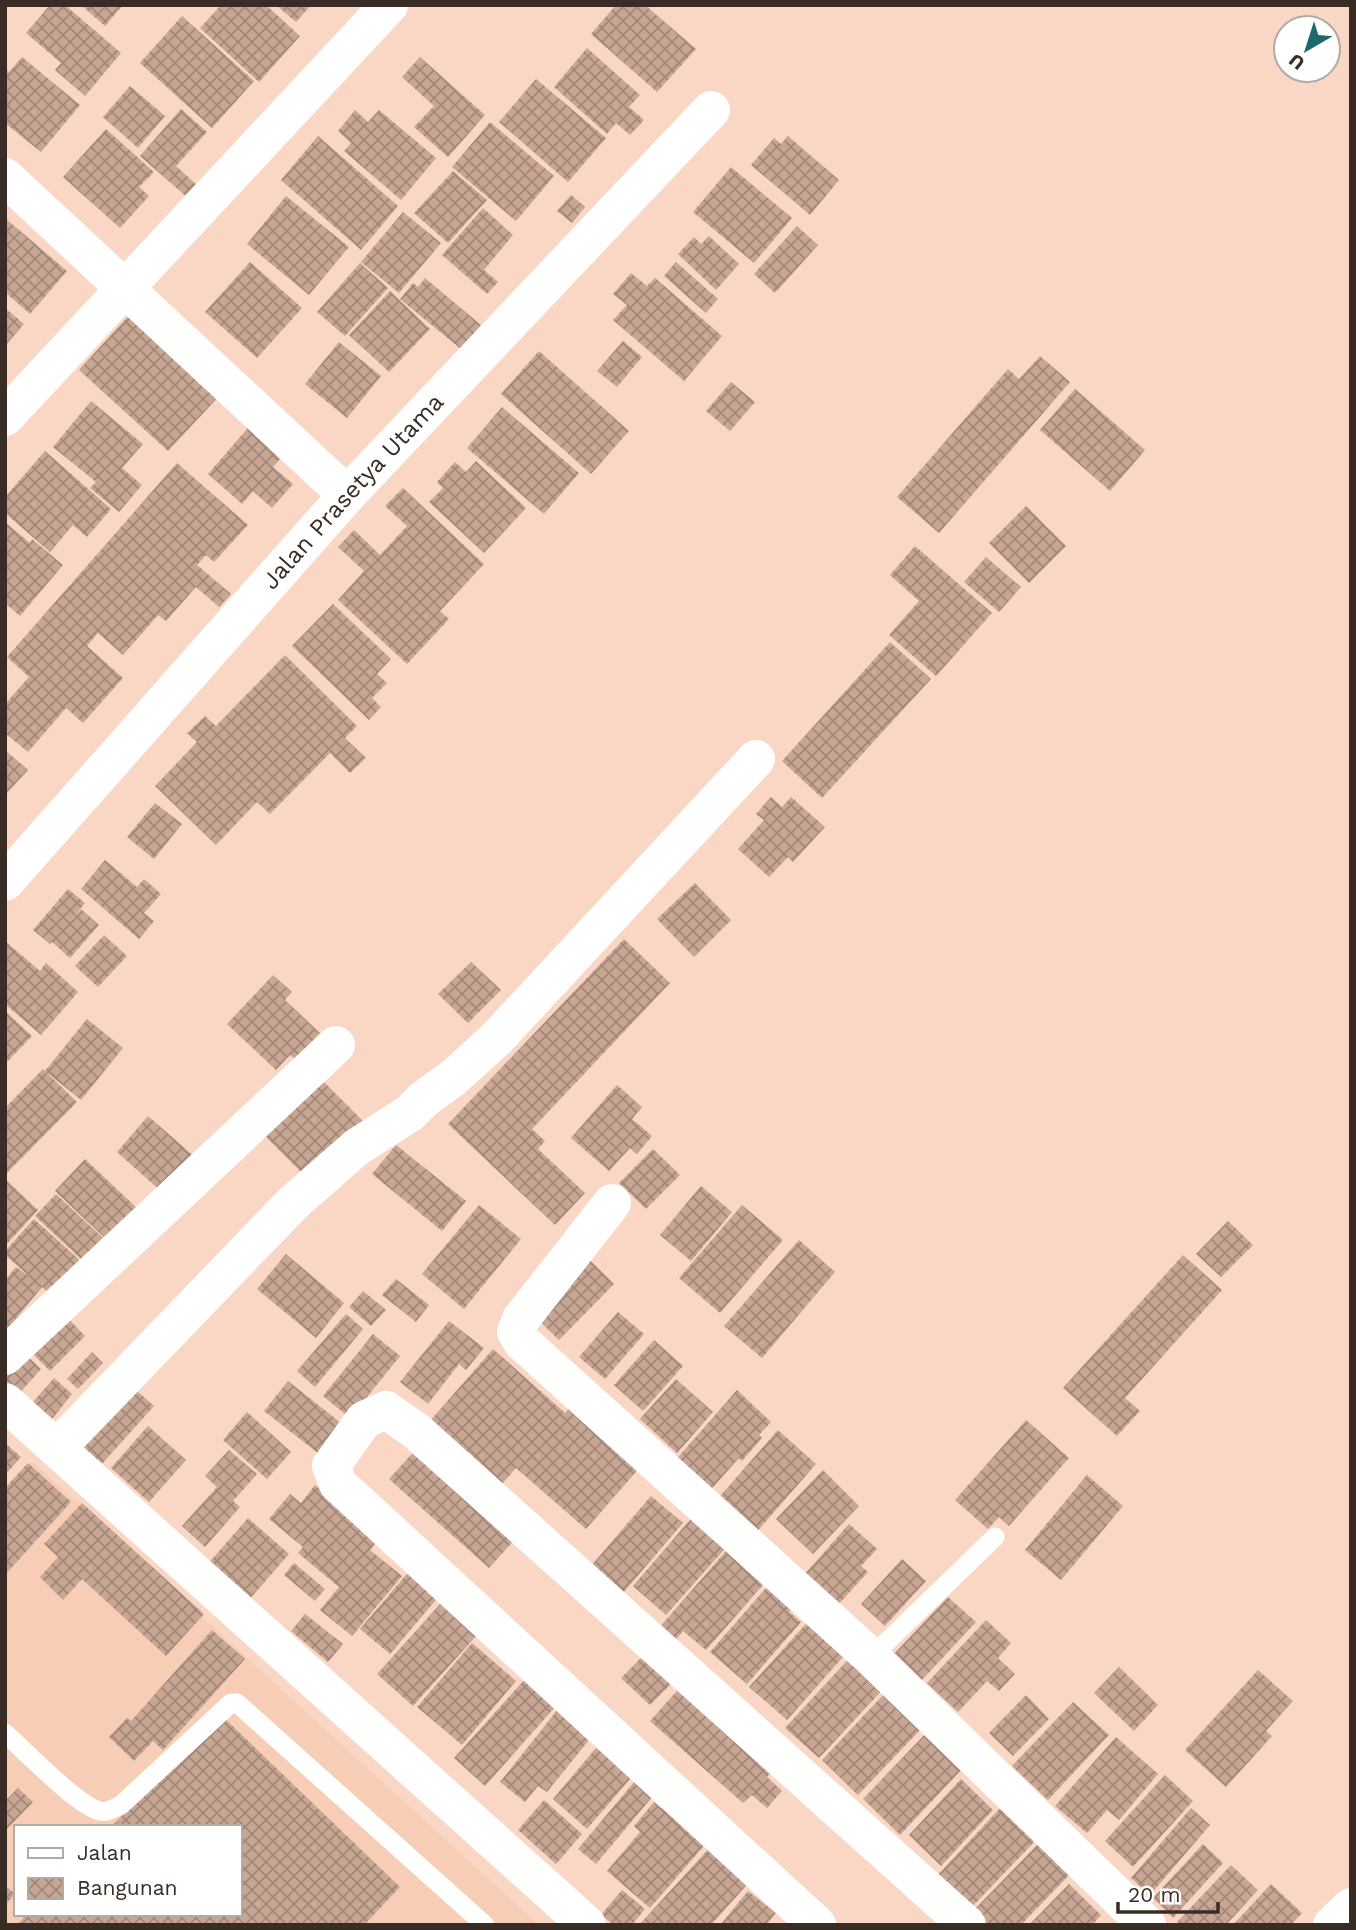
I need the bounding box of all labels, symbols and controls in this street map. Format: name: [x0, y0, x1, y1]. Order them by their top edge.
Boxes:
north arrow: [1272, 14, 1342, 84]
text: U: [1284, 49, 1309, 75]
street label: Jalan Prasetya Utama: [256, 388, 449, 595]
legend: [14, 1825, 242, 1916]
text: Jalan: [77, 1840, 132, 1865]
scale bar: [1118, 1870, 1218, 1914]
text: Bangunan: [77, 1875, 178, 1900]
text: 20 m: [1128, 1882, 1180, 1907]

